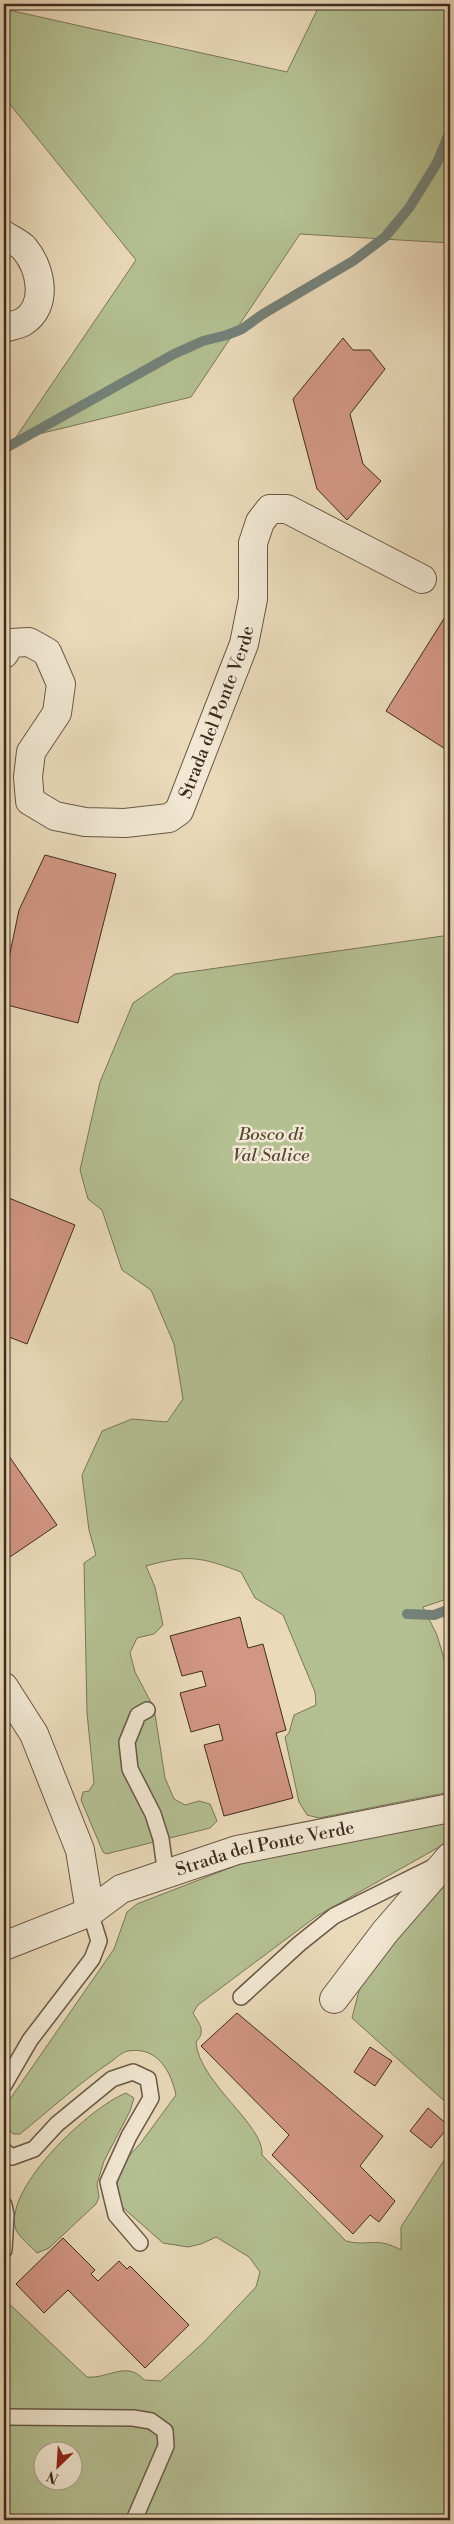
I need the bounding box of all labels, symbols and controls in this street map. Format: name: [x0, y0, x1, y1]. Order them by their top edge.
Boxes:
street label: Strada del Ponte Verde: [174, 624, 259, 802]
park label: Bosco di Val Salice: [233, 1123, 310, 1167]
street label: Strada del Ponte Verde: [173, 1816, 356, 1882]
north arrow: [32, 2442, 82, 2492]
text: N: [44, 2466, 62, 2487]

